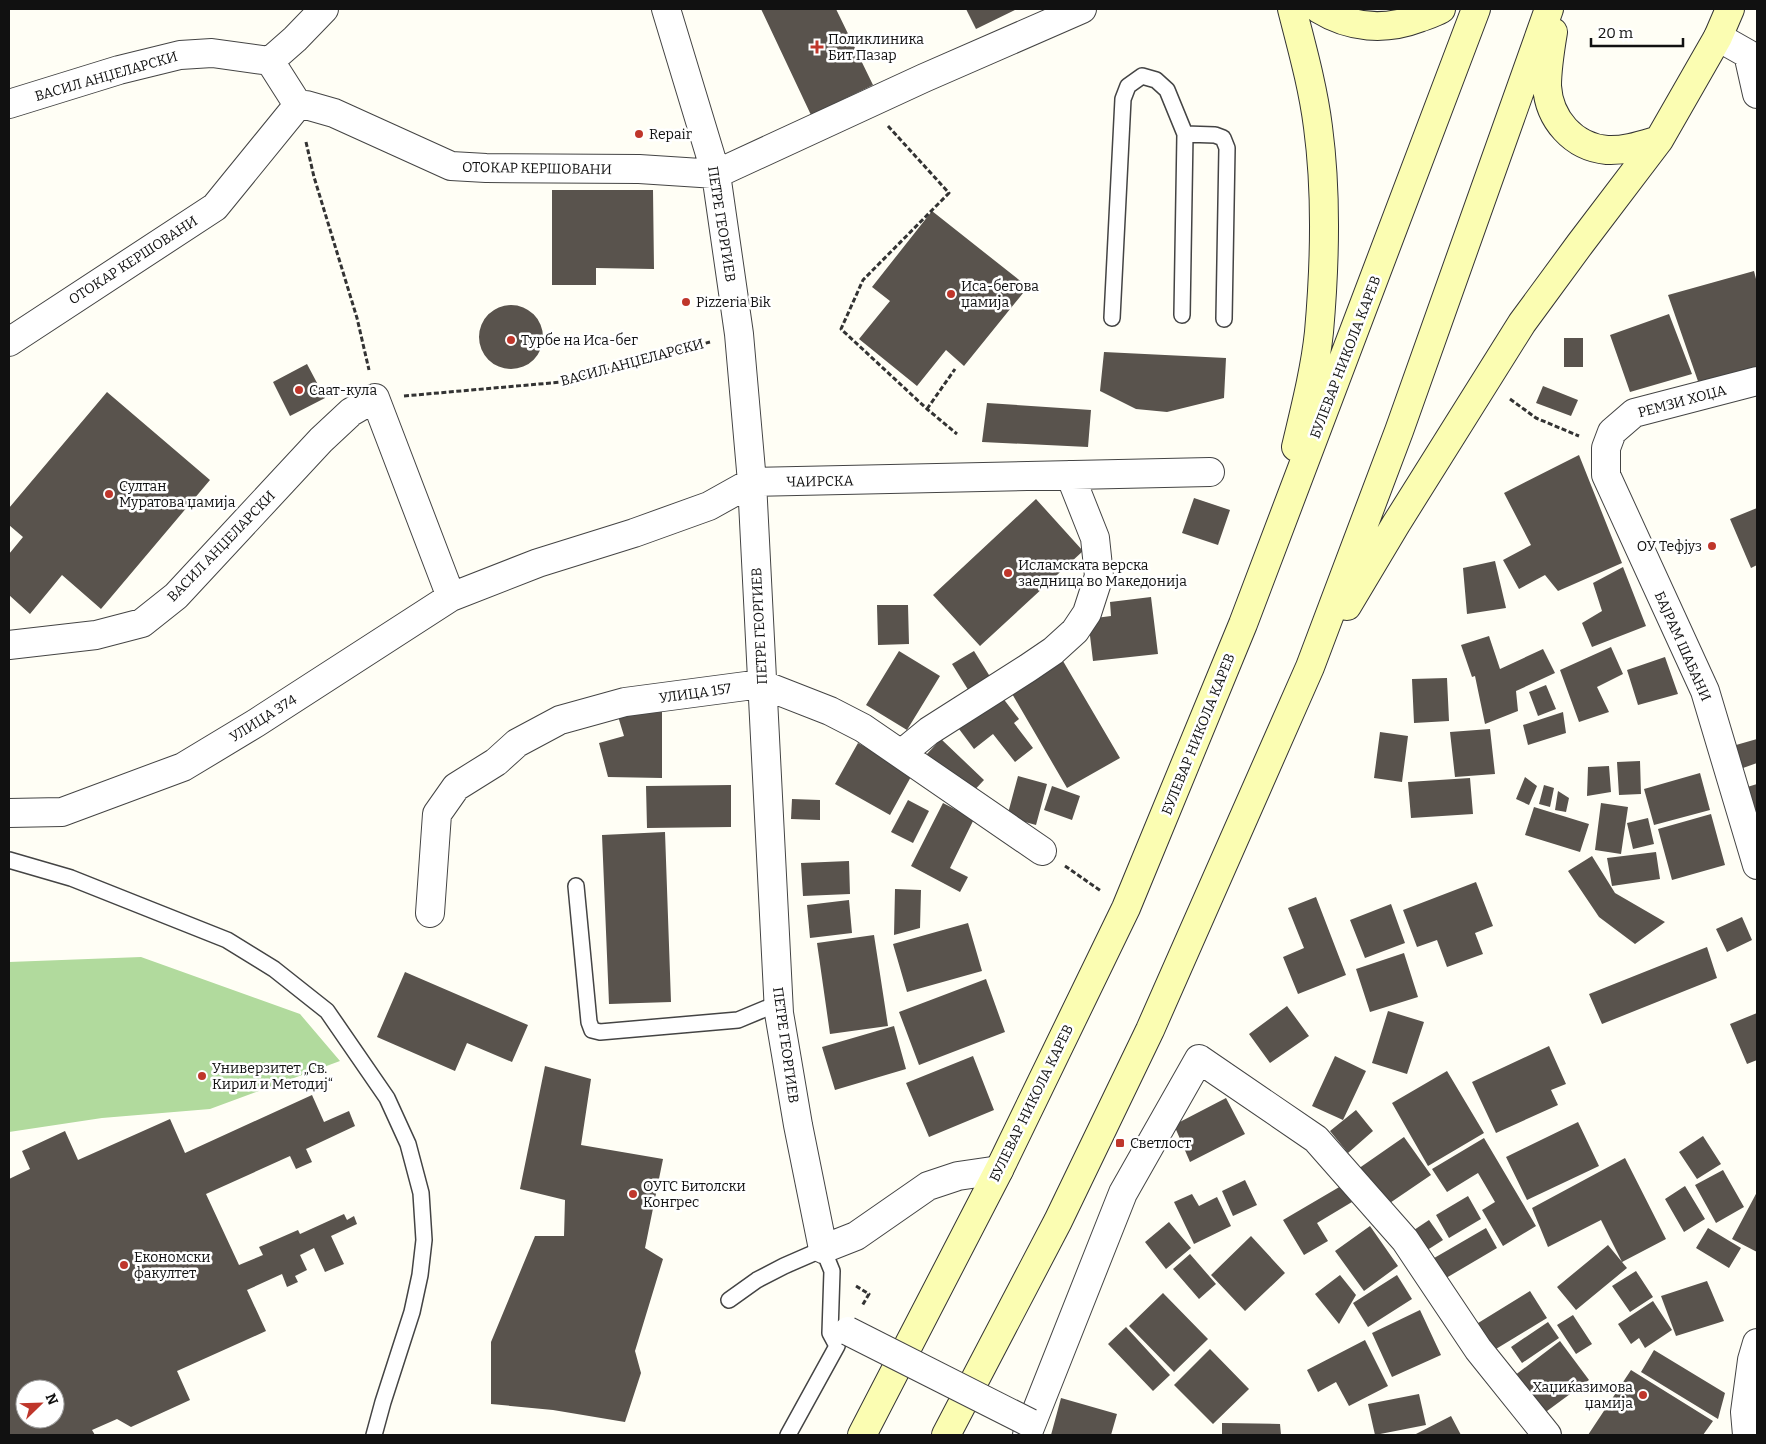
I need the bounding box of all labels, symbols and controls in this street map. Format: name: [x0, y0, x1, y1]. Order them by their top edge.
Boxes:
scale bar: [1591, 15, 1684, 47]
text: 20 m: [1598, 24, 1634, 42]
place label: Поликлиника Бит Пазар: [828, 31, 924, 64]
marker: Поликлиника Бит Пазар: [810, 40, 824, 54]
street label: ВАСИЛ АНЏЕЛАРСКИ: [33, 48, 179, 105]
place label: Repair: [649, 126, 692, 143]
marker: Repair: [633, 128, 645, 140]
street label: ОТОКАР КЕРШОВАНИ: [462, 159, 612, 178]
street label: ПЕТРЕ ГЕОРГИЕВ: [704, 165, 739, 283]
street label: ОТОКАР КЕРШОВАНИ: [66, 212, 201, 308]
street label: БУЛЕВАР НИКОЛА КАРЕВ: [1307, 274, 1384, 441]
place label: Иса-бегова џамија: [961, 278, 1039, 311]
marker: Иса-бегова џамија: [945, 288, 957, 300]
place label: Pizzeria Bik: [696, 294, 771, 311]
marker: Pizzeria Bik: [680, 296, 692, 308]
place label: Турбе на Иса-бег: [521, 332, 638, 349]
marker: Турбе на Иса-бег: [505, 334, 517, 346]
street label: ВАСИЛ АНЏЕЛАРСКИ: [559, 335, 706, 390]
place label: Саат-кула: [309, 382, 377, 399]
street label: РЕМЗИ ХОЏА: [1636, 382, 1728, 421]
marker: Саат-кула: [293, 384, 305, 396]
street label: ЧАИРСКА: [786, 472, 854, 491]
place label: Султан Муратова џамија: [119, 478, 236, 511]
street label: ВАСИЛ АНЏЕЛАРСКИ: [164, 487, 279, 605]
marker: Султан Муратова џамија: [103, 488, 115, 500]
place label: ОУ Тефјуз: [1637, 538, 1702, 555]
marker: ОУ Тефјуз: [1706, 540, 1718, 552]
place label: Исламската верска заедница во Македонија: [1018, 557, 1187, 590]
street label: ПЕТРЕ ГЕОРГИЕВ: [748, 567, 771, 685]
marker: Исламската верска заедница во Македонија: [1002, 567, 1014, 579]
street label: БАЈРАМ ШАБАНИ: [1651, 589, 1714, 704]
street label: БУЛЕВАР НИКОЛА КАРЕВ: [1158, 651, 1239, 817]
street label: УЛИЦА 157: [658, 680, 732, 707]
street label: УЛИЦА 374: [227, 691, 300, 746]
street label: ПЕТРЕ ГЕОРГИЕВ: [769, 986, 802, 1104]
street label: БУЛЕВАР НИКОЛА КАРЕВ: [986, 1022, 1077, 1185]
place label: Универзитет „Св. Кирил и Методиј“: [212, 1060, 333, 1093]
marker: Универзитет „Св. Кирил и Методиј“: [196, 1070, 208, 1082]
place label: Светлост: [1130, 1135, 1191, 1152]
marker: Светлост: [1114, 1137, 1126, 1149]
place label: ОУГС Битолски Конгрес: [643, 1178, 746, 1211]
marker: ОУГС Битолски Конгрес: [627, 1188, 639, 1200]
place label: Економски факултет: [134, 1249, 210, 1282]
marker: Економски факултет: [118, 1259, 130, 1271]
north arrow: [15, 1379, 65, 1429]
place label: Хаџиќазимова џамија: [1532, 1379, 1633, 1412]
marker: Хаџиќазимова џамија: [1637, 1389, 1649, 1401]
text: N: [42, 1391, 62, 1408]

